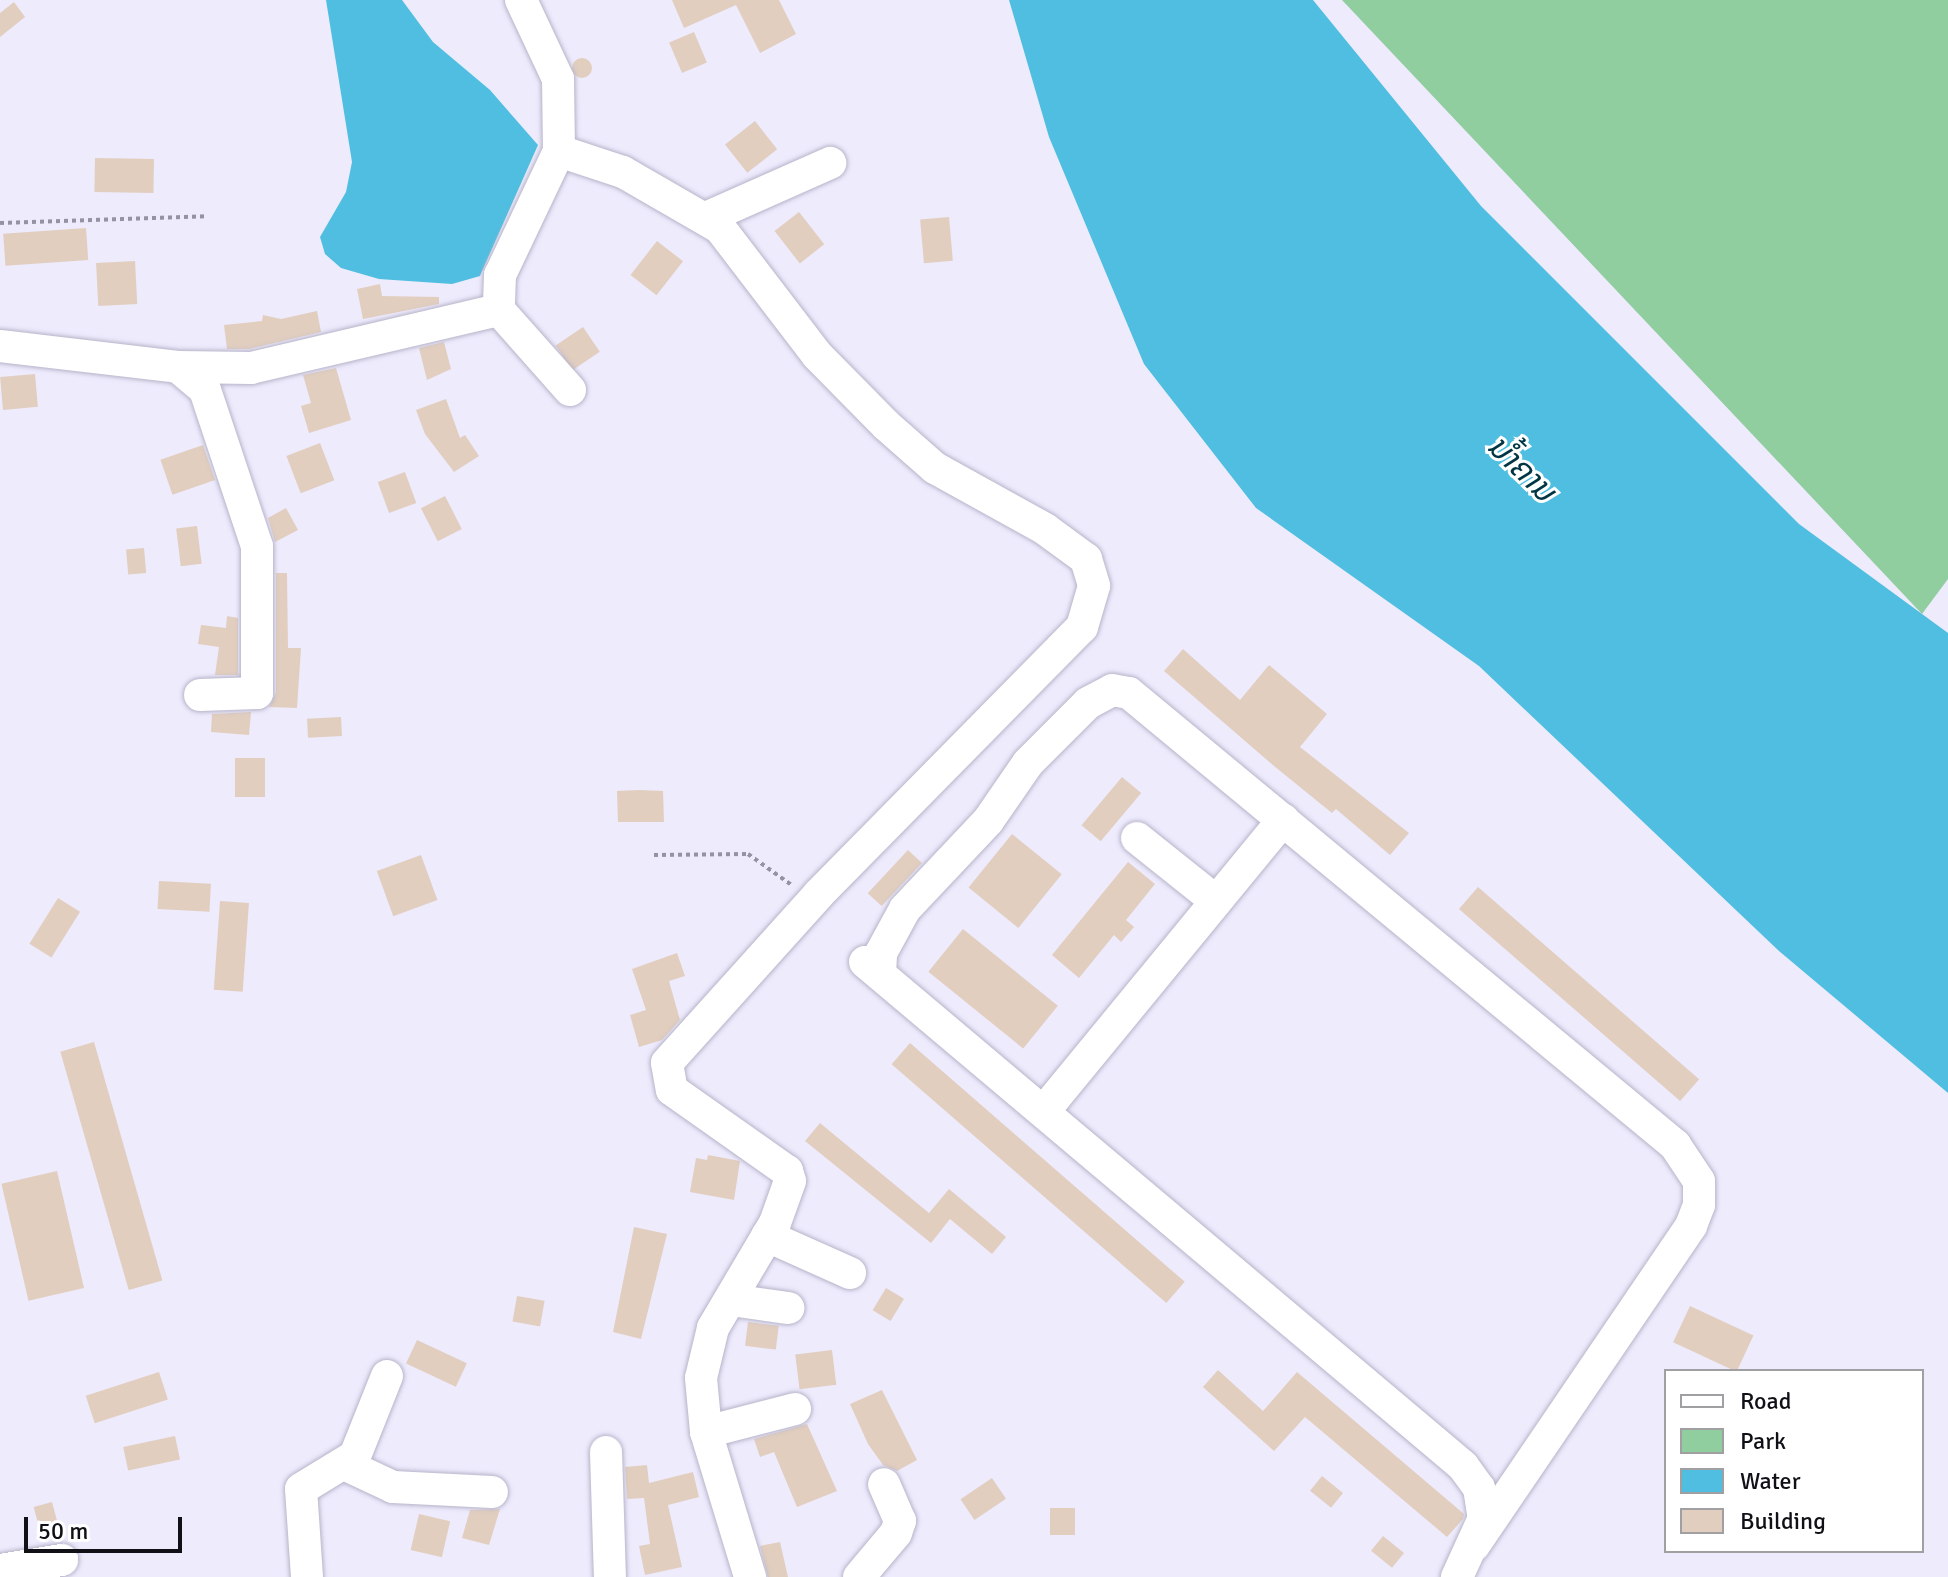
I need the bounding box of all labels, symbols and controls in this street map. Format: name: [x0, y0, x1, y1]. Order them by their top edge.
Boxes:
water label: ນ້ຳຄານ: [1479, 428, 1563, 510]
legend: [1664, 1369, 1924, 1553]
text: Road: [1740, 1386, 1791, 1416]
text: Park: [1740, 1426, 1786, 1456]
text: Water: [1740, 1466, 1800, 1496]
scale bar: [28, 1501, 186, 1551]
text: Building: [1740, 1506, 1826, 1536]
text: 50 m: [38, 1516, 88, 1546]

